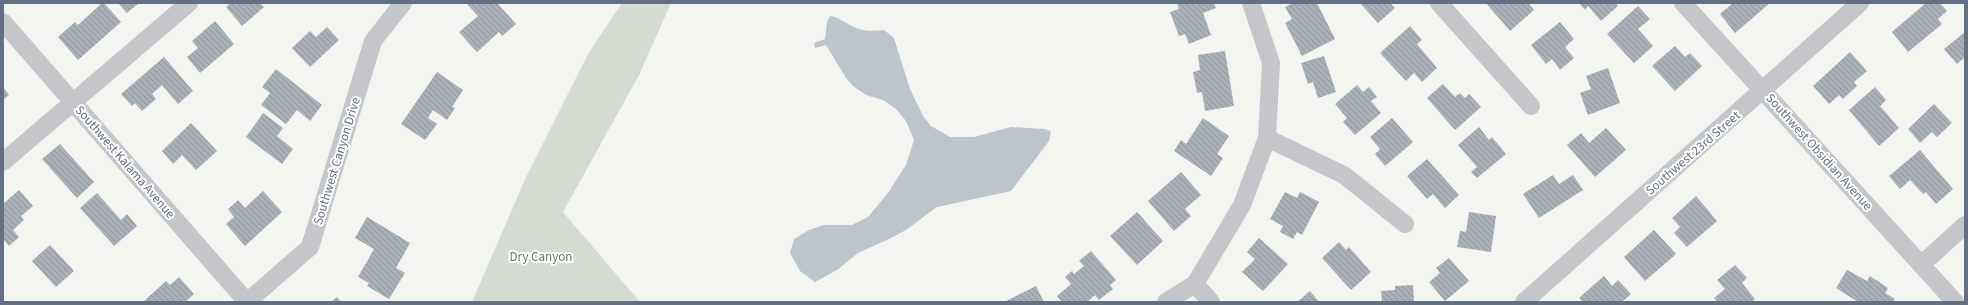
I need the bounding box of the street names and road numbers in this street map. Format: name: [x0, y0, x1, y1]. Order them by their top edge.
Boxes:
street label: Southwest Obsidian Avenue: [1762, 90, 1876, 214]
street label: Southwest Canyon Drive: [309, 95, 365, 227]
street label: Southwest Kalama Avenue: [71, 102, 179, 222]
street label: Southwest 23rd Street: [1642, 106, 1745, 199]

